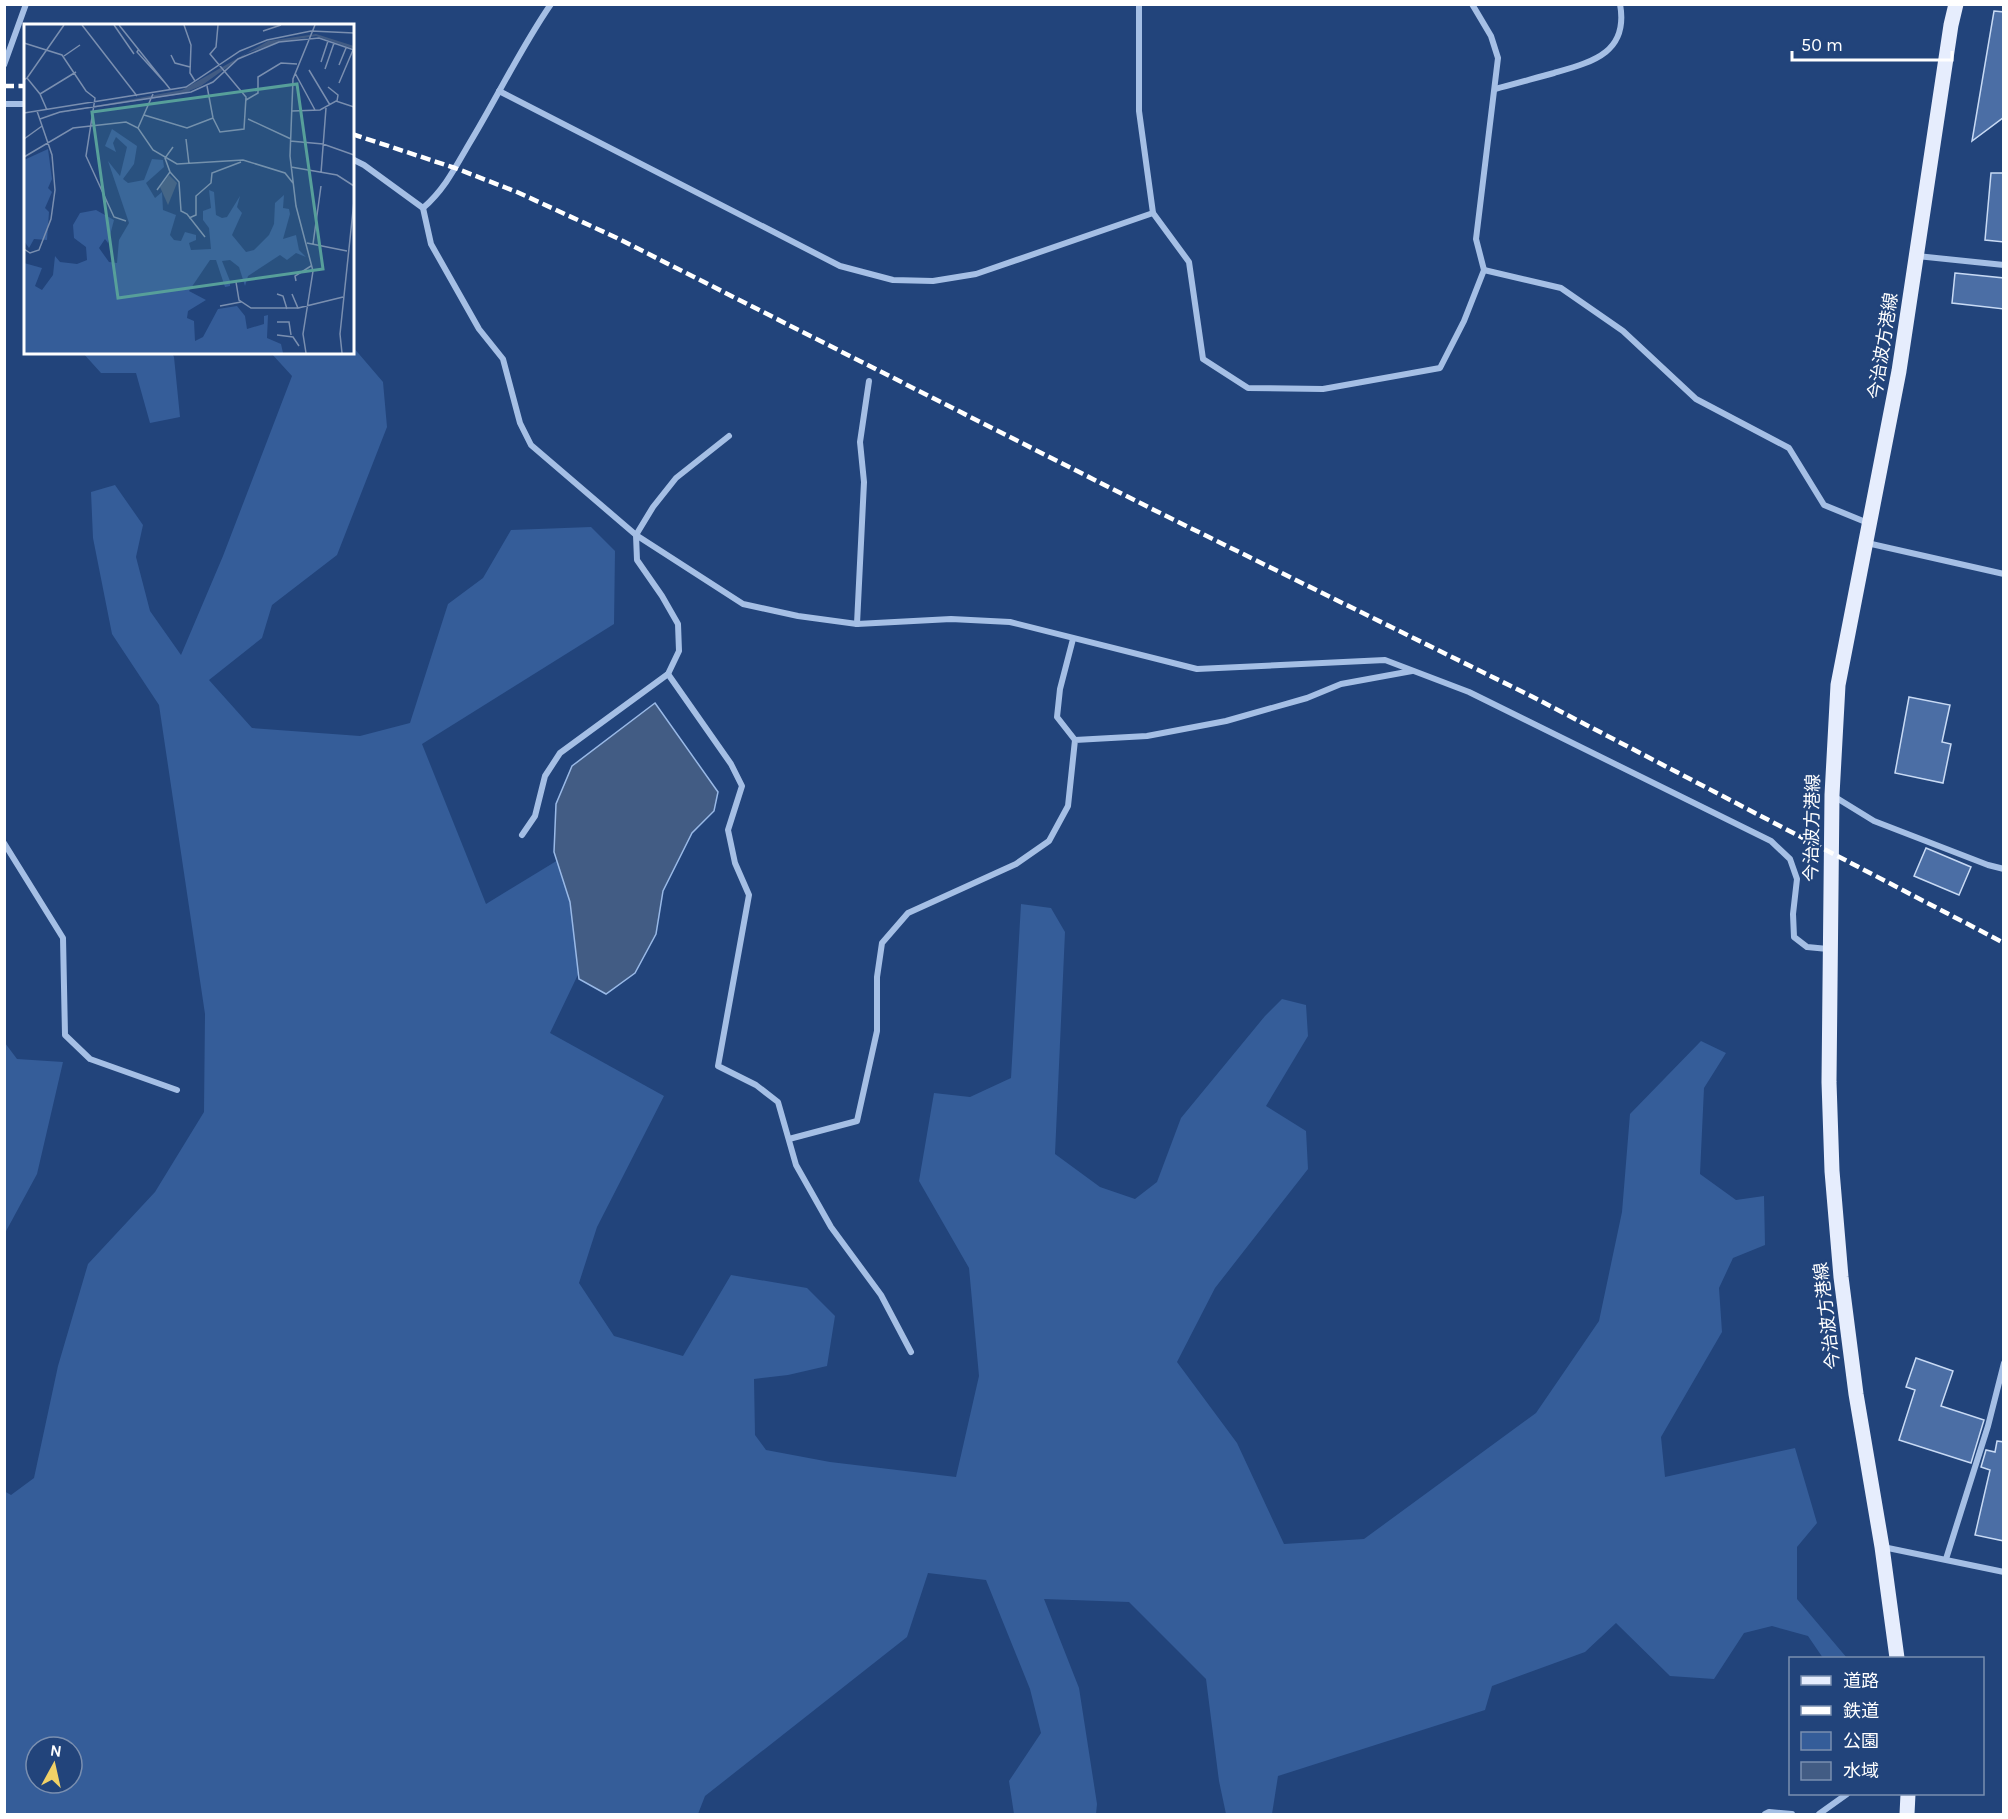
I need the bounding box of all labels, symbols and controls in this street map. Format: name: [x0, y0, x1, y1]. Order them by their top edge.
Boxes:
inset map: [24, 24, 354, 354]
scale bar: [1792, 24, 1952, 62]
text: 50 m: [1801, 34, 1843, 56]
street label: 今治波方港線: [1864, 291, 1902, 401]
street label: 今治波方港線: [1800, 774, 1824, 882]
street label: 今治波方港線: [1810, 1261, 1844, 1371]
legend: [1789, 1657, 1984, 1795]
text: 道路: [1843, 1670, 1879, 1692]
text: 鉄道: [1843, 1700, 1879, 1722]
text: 公園: [1843, 1730, 1879, 1752]
north arrow: [24, 1735, 84, 1795]
text: N: [49, 1740, 63, 1761]
text: 水域: [1843, 1760, 1879, 1782]

